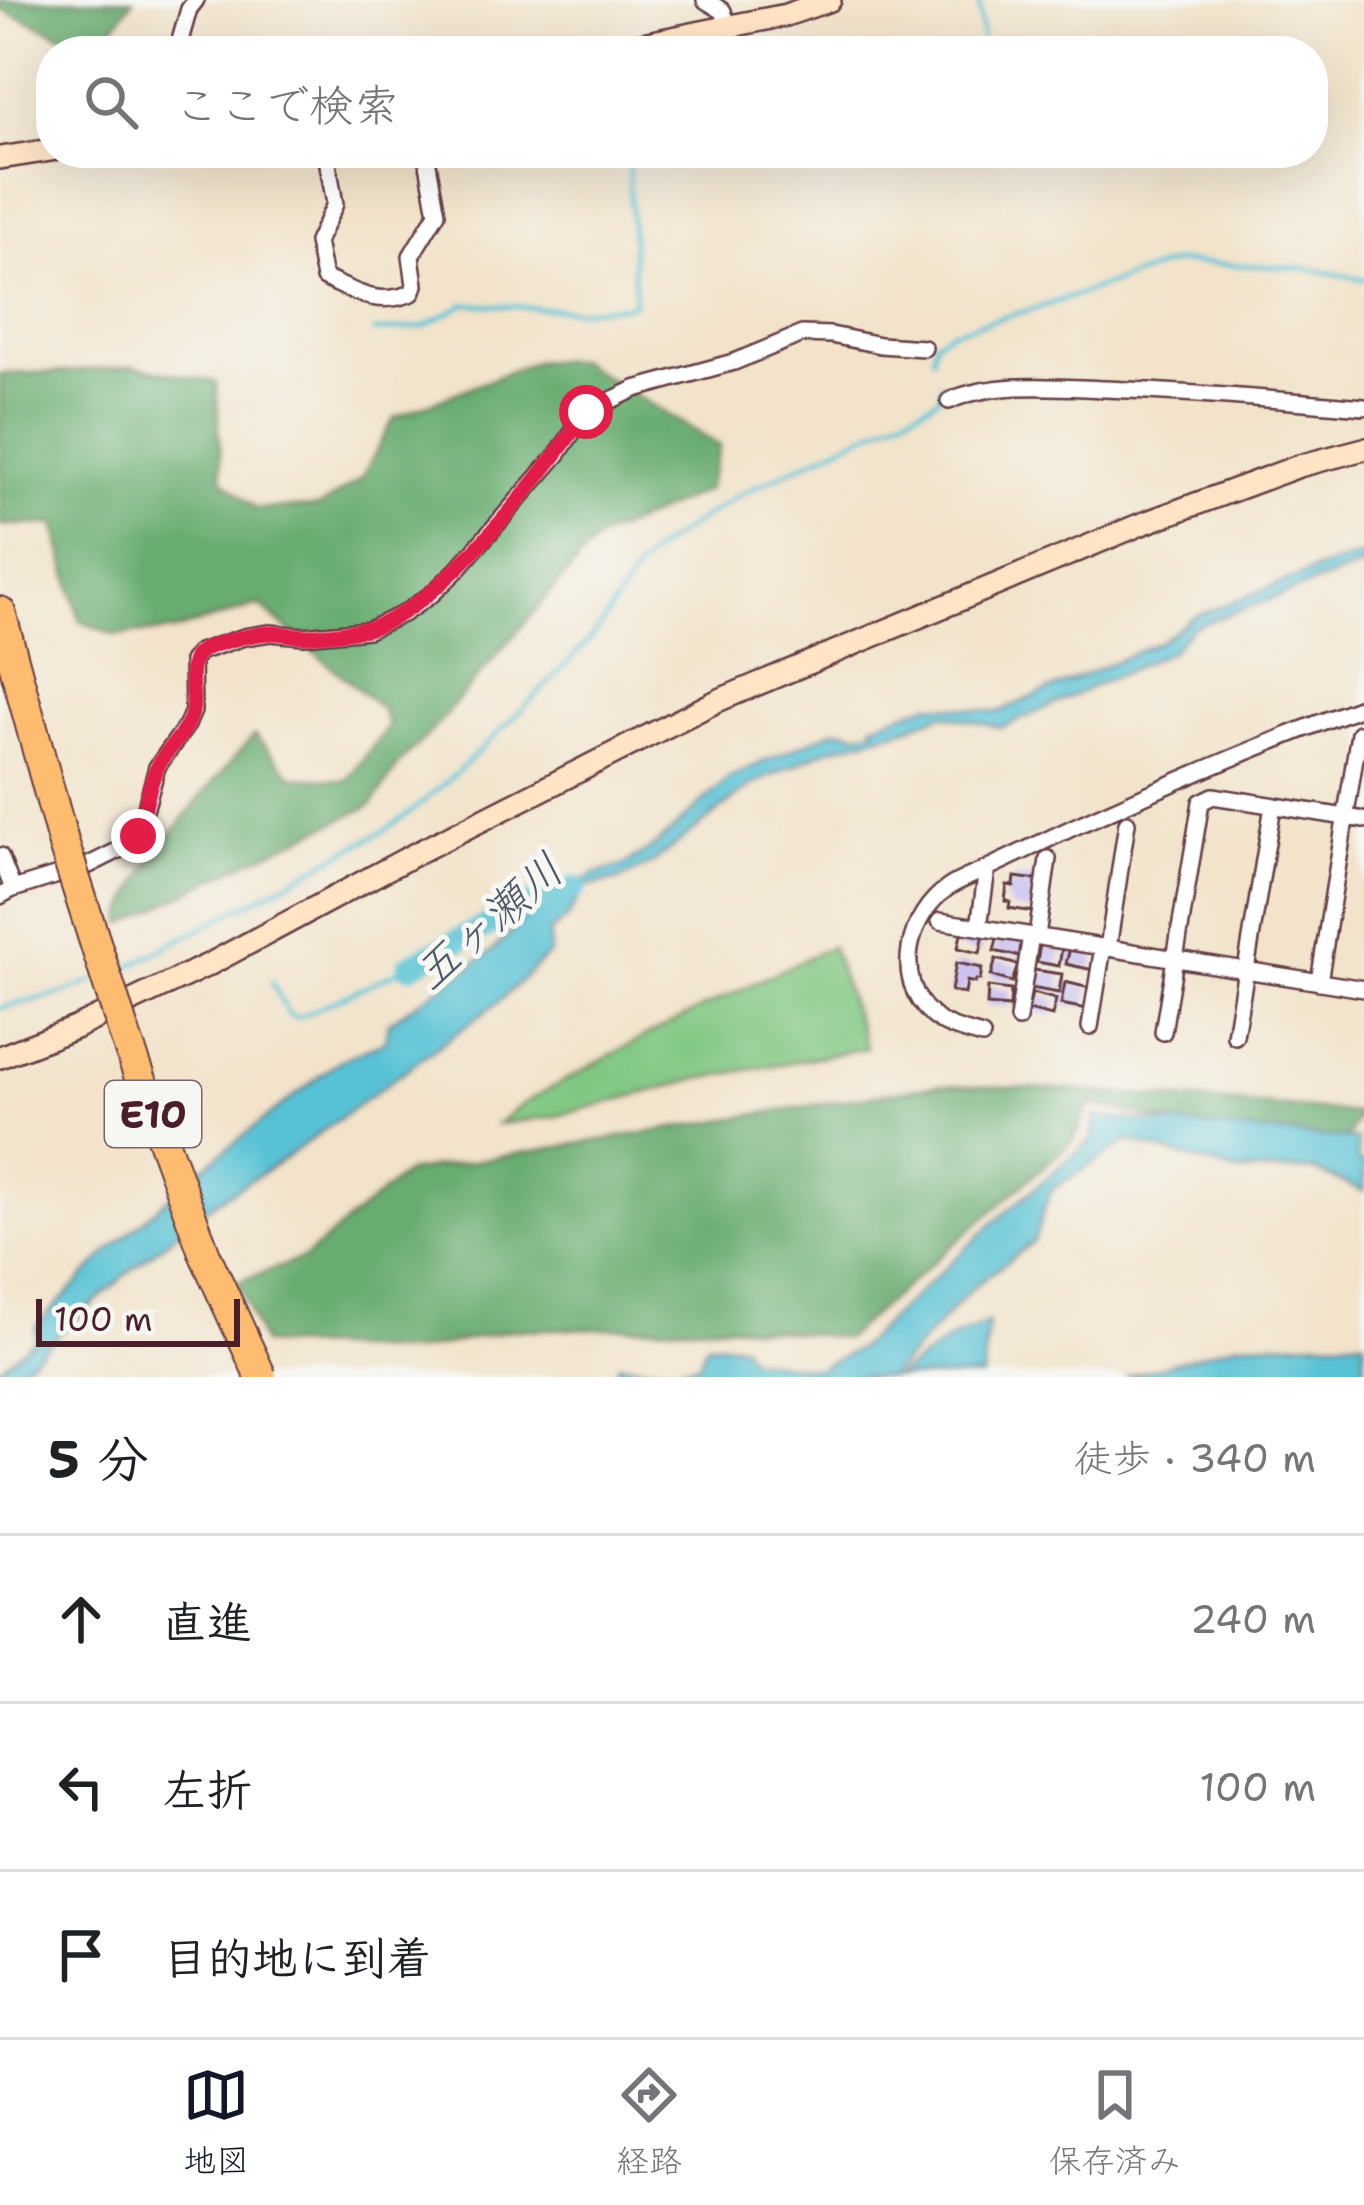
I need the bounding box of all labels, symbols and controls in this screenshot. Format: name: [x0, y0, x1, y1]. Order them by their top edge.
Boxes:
search box: [36, 36, 1328, 168]
icon: search: [78, 69, 144, 135]
text: ここで検索: [174, 75, 399, 135]
route start: [559, 385, 613, 439]
route end: [111, 809, 165, 863]
water label: 五ヶ瀬川: [400, 839, 576, 1003]
road number: E10: [105, 1081, 201, 1147]
scale bar: [36, 1293, 240, 1346]
text: 100 m: [54, 1297, 153, 1342]
text: 5 分: [48, 1425, 148, 1493]
text: 徒歩 · 340 m: [1073, 1432, 1316, 1484]
icon: ahead: [48, 1586, 114, 1652]
text: 直進: [162, 1592, 252, 1652]
text: 240 m: [1190, 1593, 1316, 1645]
icon: left: [48, 1754, 114, 1820]
text: 左折: [162, 1760, 252, 1820]
text: 100 m: [1200, 1761, 1316, 1813]
icon: arrive: [48, 1922, 114, 1988]
text: 目的地に到着: [162, 1928, 432, 1988]
tab: 地図: [183, 2062, 249, 2183]
tab: 経路: [616, 2062, 682, 2183]
tab: 保存済み: [1049, 2062, 1181, 2183]

